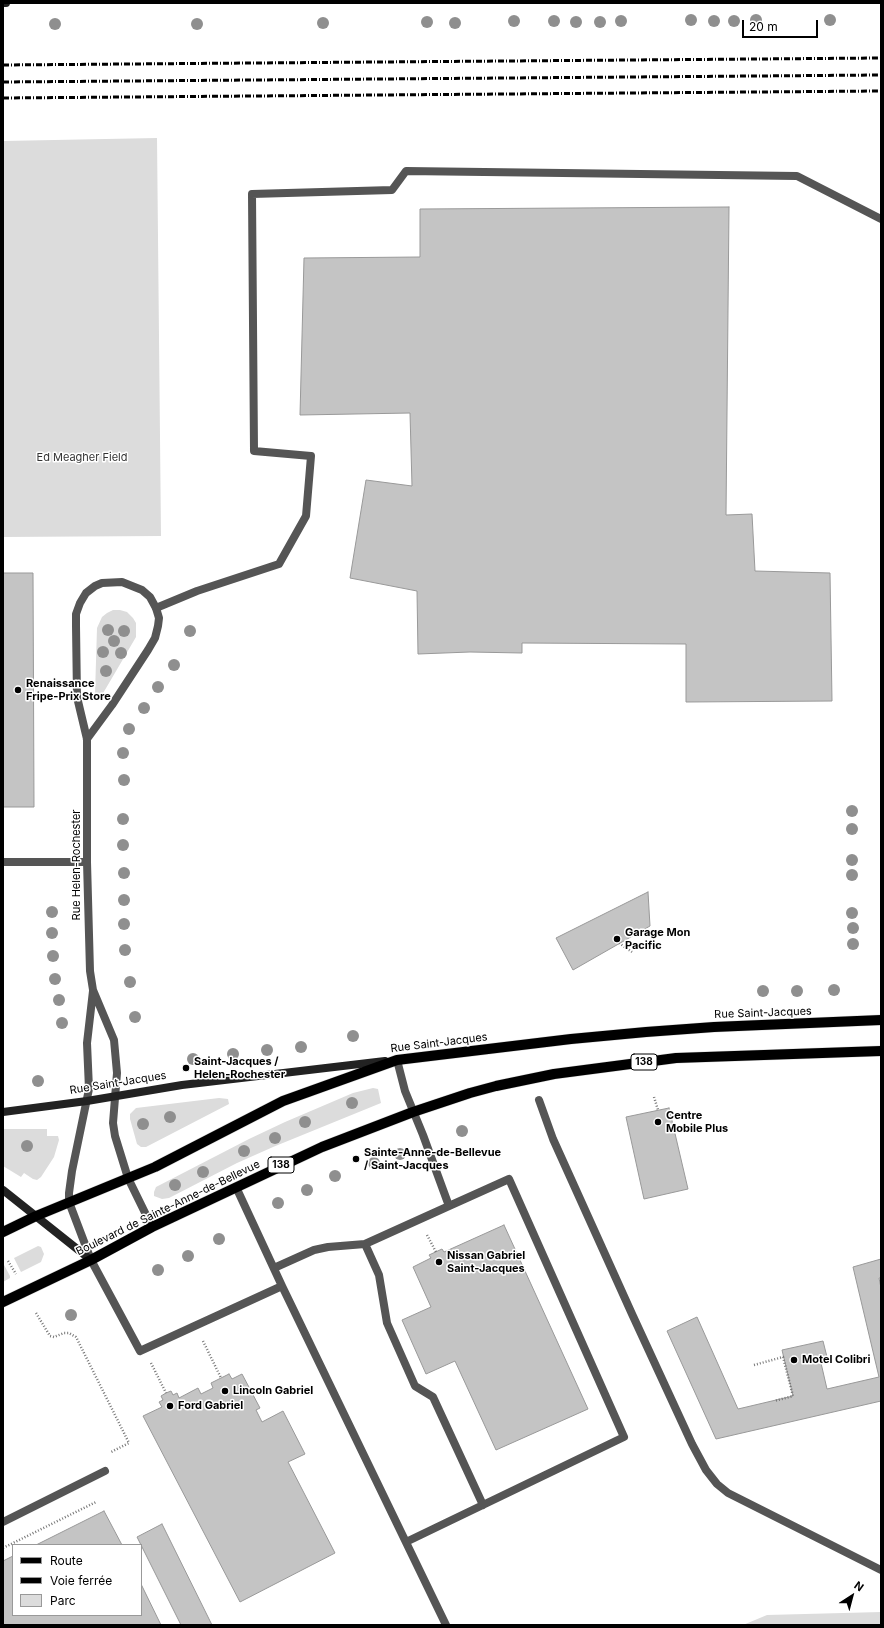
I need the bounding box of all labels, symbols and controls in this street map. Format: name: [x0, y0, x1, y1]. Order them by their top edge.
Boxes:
scale bar: [744, 12, 820, 38]
text: 20 m: [749, 19, 778, 34]
park label: Ed Meagher Field: [37, 451, 127, 465]
place label: Renaissance Fripe-Prix Store: [26, 677, 111, 703]
marker: Renaissance Fripe-Prix Store: [13, 685, 23, 695]
street label: Rue Helen-Rochester: [70, 810, 84, 920]
place label: Garage Mon Pacific: [625, 926, 690, 952]
marker: Garage Mon Pacific: [612, 934, 622, 944]
street label: Rue Saint-Jacques: [714, 1005, 812, 1021]
street label: Rue Saint-Jacques: [390, 1031, 488, 1055]
road number: 138: [631, 1054, 657, 1070]
place label: Saint-Jacques / Helen-Rochester: [194, 1055, 285, 1081]
marker: Saint-Jacques / Helen-Rochester: [181, 1063, 191, 1073]
street label: Rue Saint-Jacques: [69, 1069, 167, 1097]
place label: Centre Mobile Plus: [666, 1109, 728, 1135]
marker: Centre Mobile Plus: [653, 1117, 663, 1127]
place label: Sainte-Anne-de-Bellevue / Saint-Jacques: [364, 1146, 501, 1172]
marker: Sainte-Anne-de-Bellevue / Saint-Jacques: [351, 1154, 361, 1164]
road number: 138: [268, 1157, 294, 1173]
street label: Boulevard de Sainte-Anne-de-Bellevue: [74, 1158, 262, 1258]
place label: Nissan Gabriel Saint-Jacques: [447, 1249, 525, 1275]
marker: Nissan Gabriel Saint-Jacques: [434, 1257, 444, 1267]
place label: Motel Colibri: [802, 1353, 870, 1367]
marker: Motel Colibri: [789, 1355, 799, 1365]
place label: Lincoln Gabriel: [233, 1384, 313, 1398]
marker: Lincoln Gabriel: [220, 1386, 230, 1396]
place label: Ford Gabriel: [178, 1399, 243, 1413]
marker: Ford Gabriel: [165, 1401, 175, 1411]
legend: [12, 1544, 142, 1616]
text: Route: [50, 1553, 83, 1568]
text: Voie ferrée: [50, 1573, 112, 1588]
north arrow: [832, 1576, 872, 1616]
text: N: [852, 1578, 867, 1594]
text: Parc: [50, 1593, 76, 1608]

